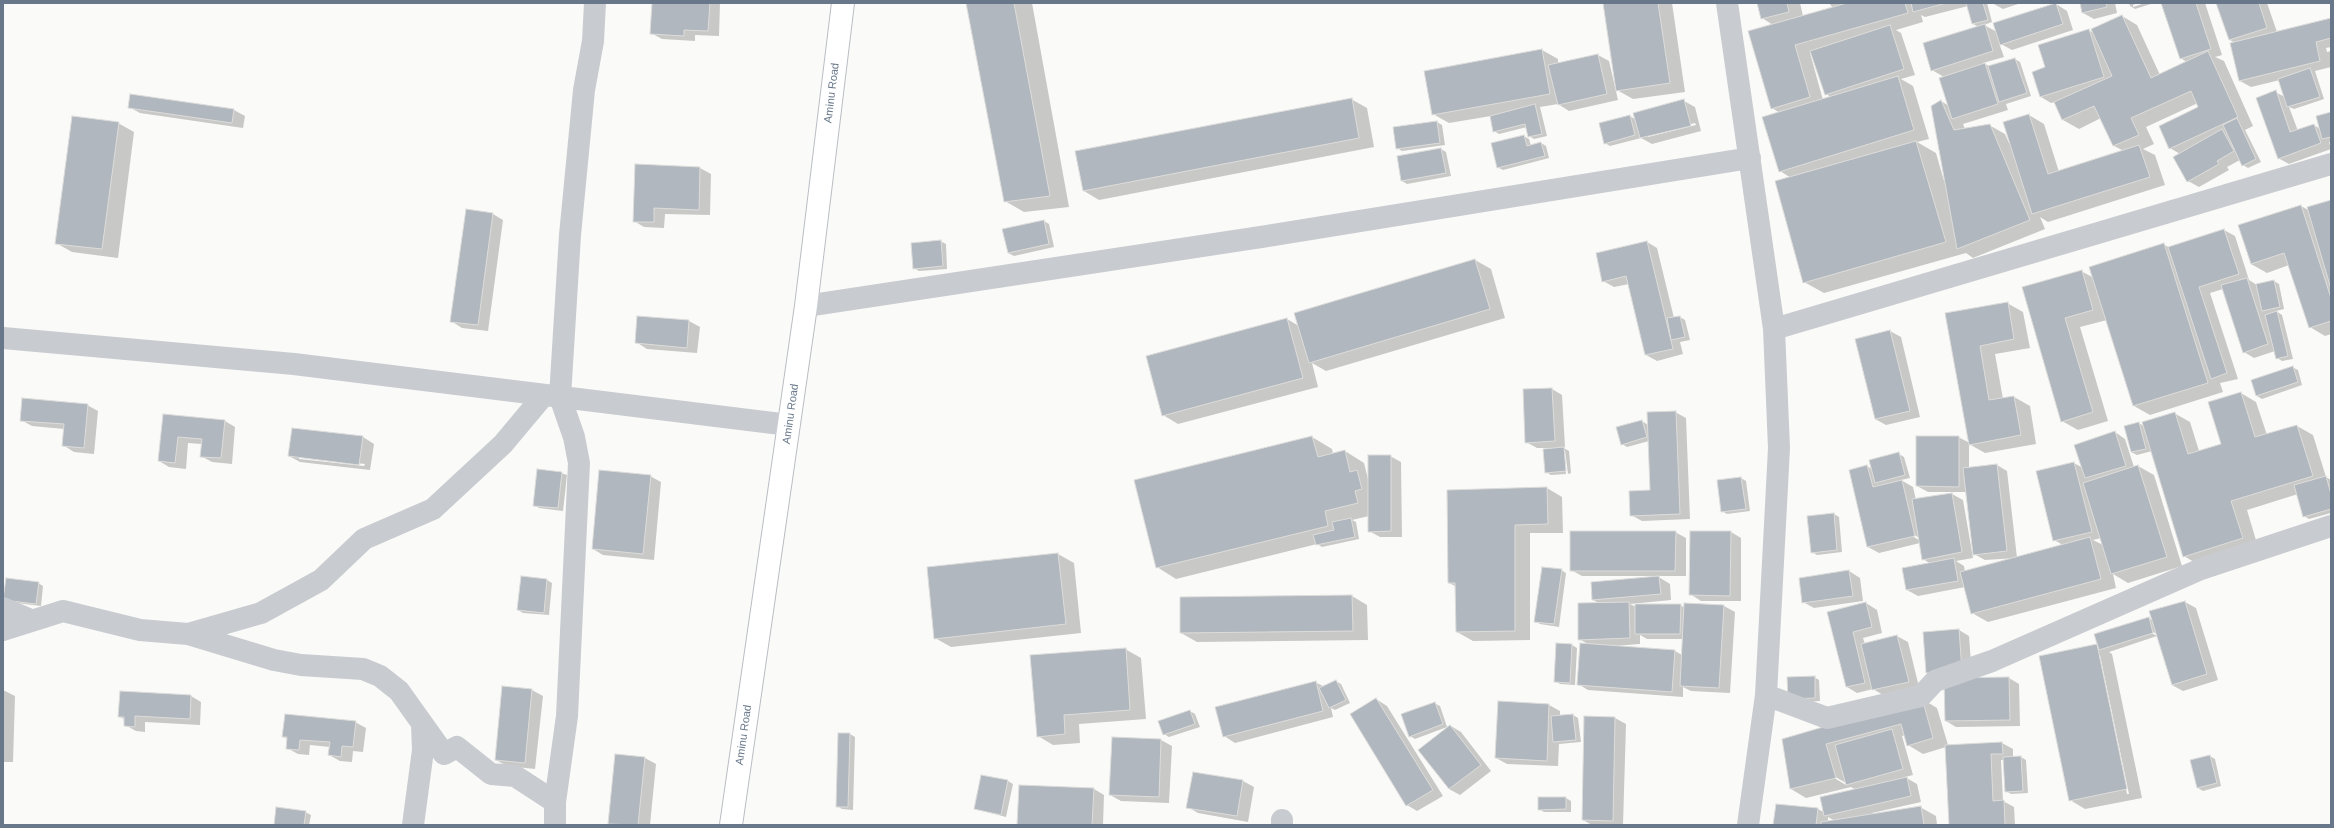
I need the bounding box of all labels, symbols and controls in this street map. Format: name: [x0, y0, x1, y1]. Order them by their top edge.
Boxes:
street label: Aminu Road: [822, 62, 842, 124]
street label: Aminu Road: [780, 383, 802, 445]
street label: Aminu Road: [733, 704, 755, 766]

